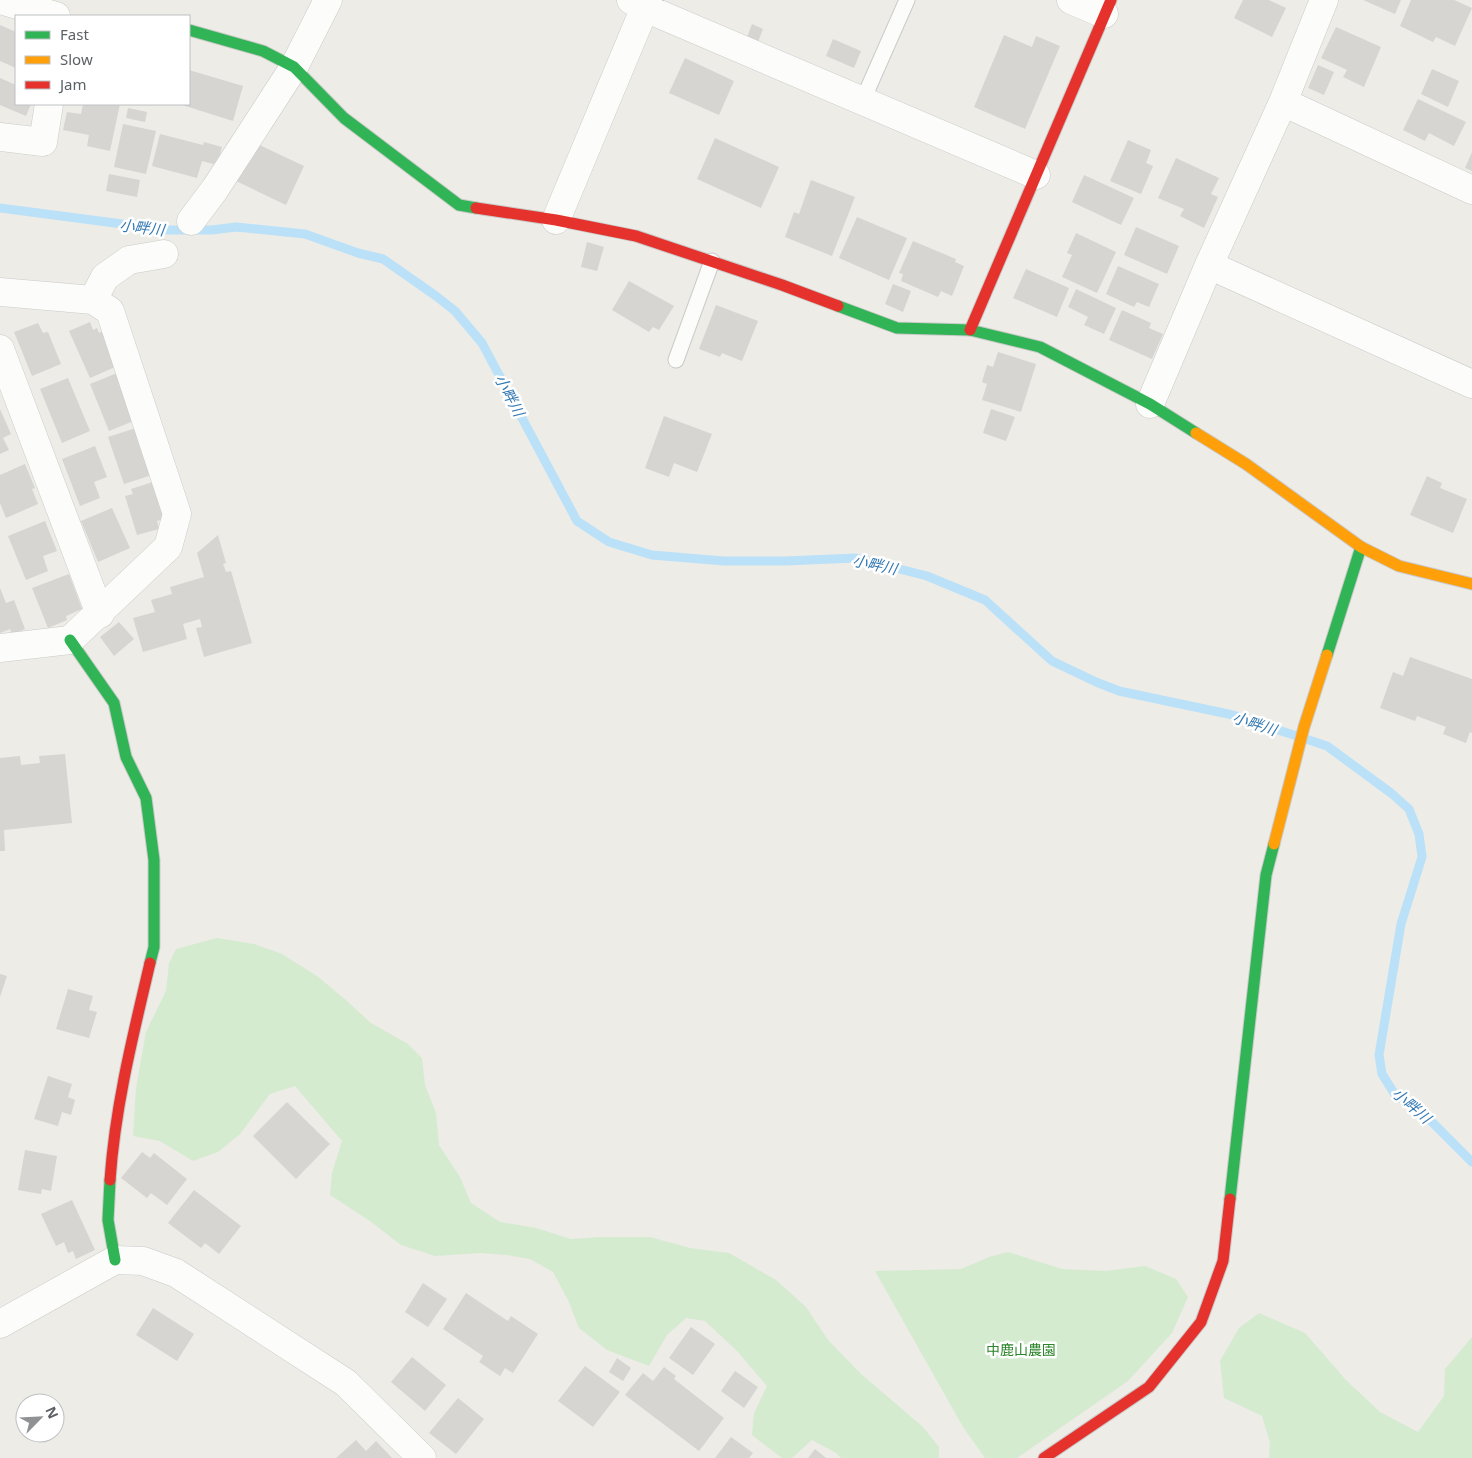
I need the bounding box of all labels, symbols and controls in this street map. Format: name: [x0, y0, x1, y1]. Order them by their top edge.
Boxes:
legend: [15, 15, 190, 105]
text: Fast: [60, 24, 89, 44]
text: Slow: [60, 49, 93, 69]
text: Jam: [58, 74, 87, 94]
water label: 小畔川: [118, 214, 168, 240]
water label: 小畔川: [491, 370, 530, 421]
water label: 小畔川: [851, 550, 901, 579]
water label: 小畔川: [1231, 707, 1281, 740]
water label: 小畔川: [1388, 1083, 1437, 1129]
park label: 中鹿山農園: [986, 1340, 1056, 1359]
north arrow: [15, 1393, 65, 1443]
text: N: [41, 1403, 63, 1422]

